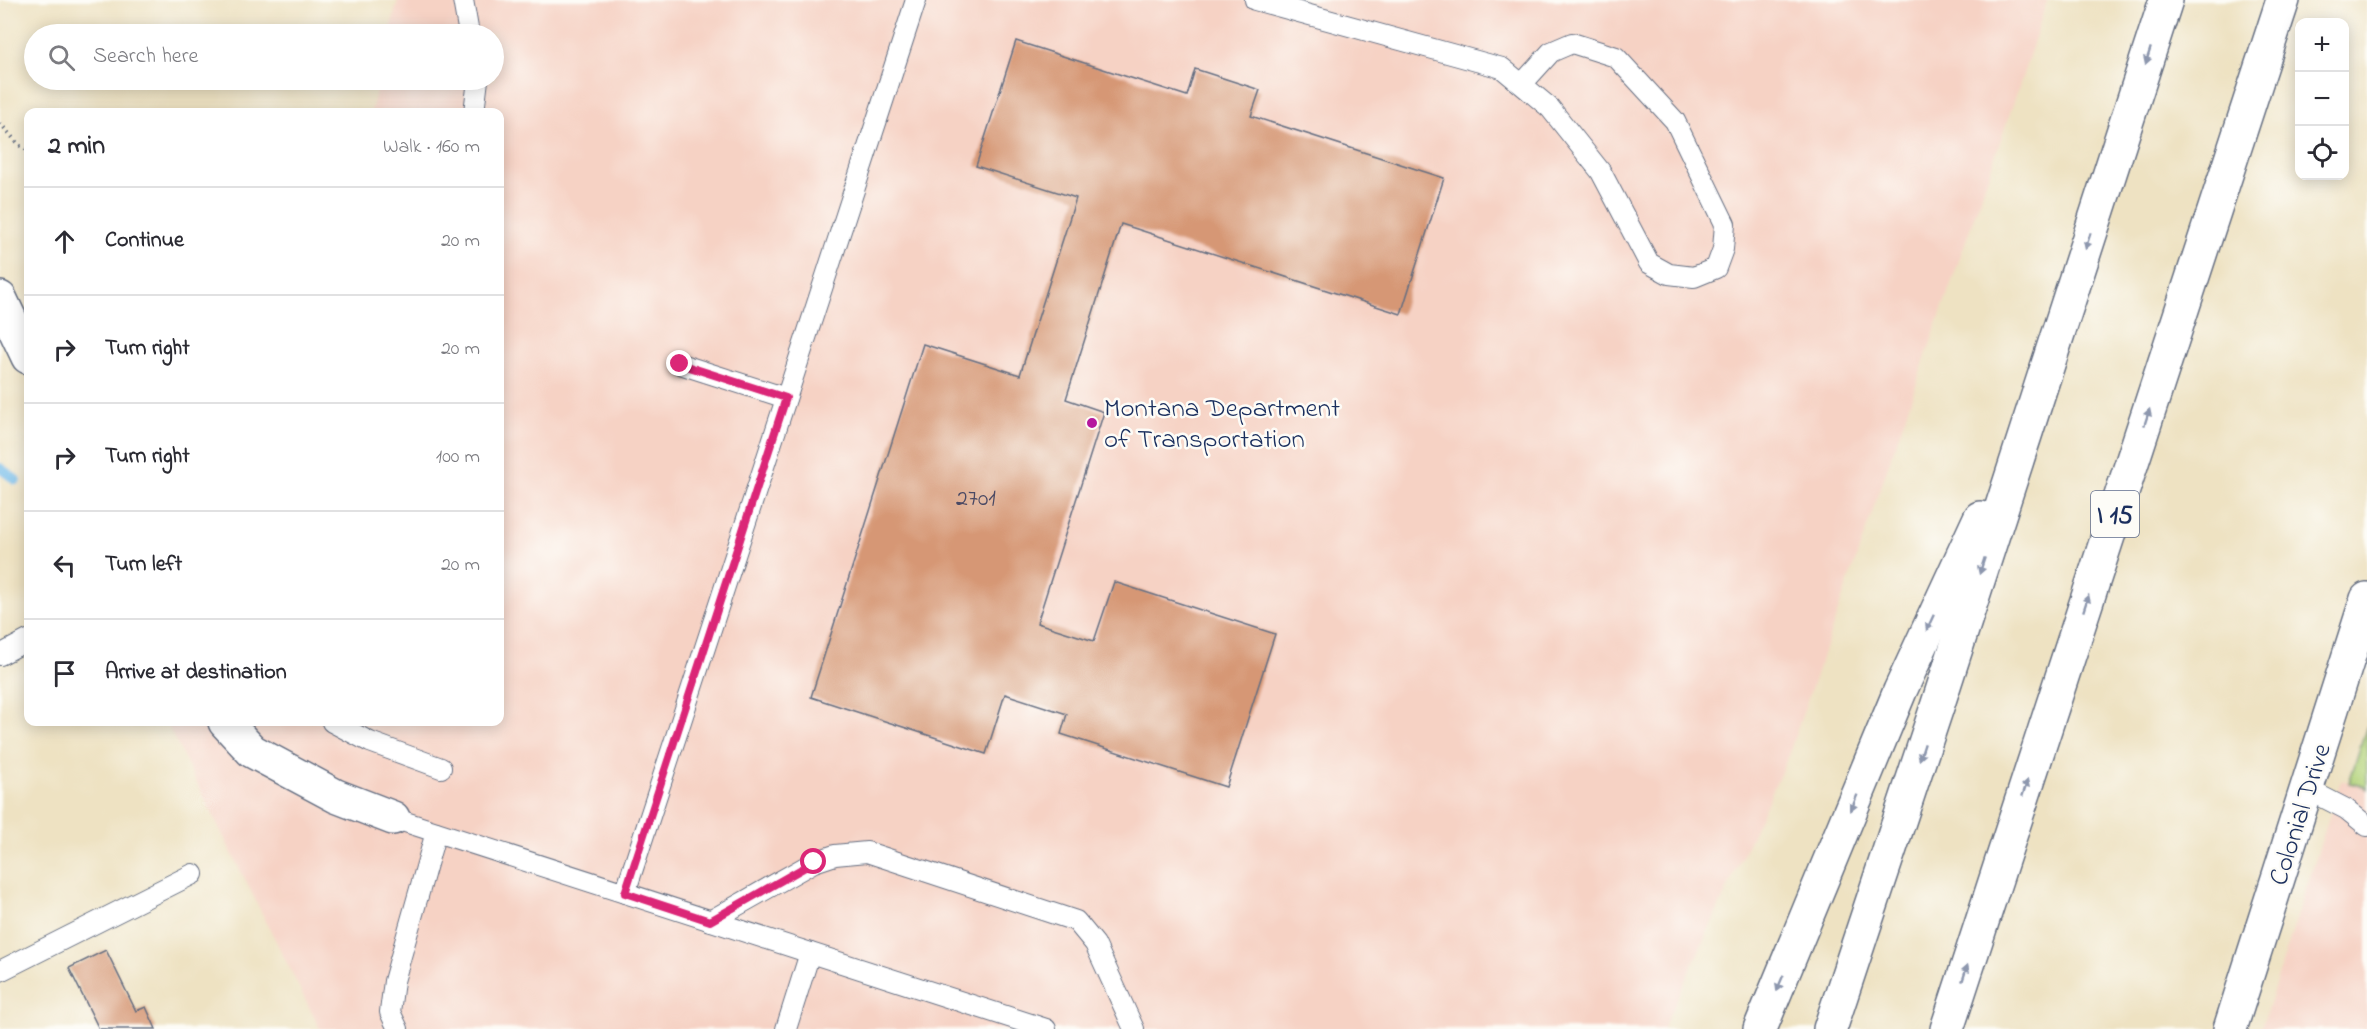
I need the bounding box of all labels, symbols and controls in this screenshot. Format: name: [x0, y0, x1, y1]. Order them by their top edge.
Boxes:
map controls: [2295, 18, 2349, 180]
button: +: [2295, 18, 2349, 72]
search box: [24, 24, 504, 90]
icon: search: [45, 41, 78, 74]
text: Search here: [93, 41, 198, 73]
one-way arrow: [2143, 47, 2152, 65]
button: −: [2295, 72, 2349, 126]
button: locate: [2295, 126, 2349, 180]
text: 2 min: [48, 128, 105, 166]
text: Walk · 160 m: [383, 133, 480, 162]
icon: ahead: [48, 225, 81, 258]
text: Continue: [105, 225, 184, 257]
text: 20 m: [441, 227, 480, 256]
one-way arrow: [2083, 232, 2092, 250]
icon: right: [48, 333, 81, 366]
text: Turn right: [105, 333, 190, 365]
text: 20 m: [441, 335, 480, 364]
route end: [666, 350, 692, 376]
place label: Montana Department of Transportation: [1104, 390, 1340, 460]
one-way arrow: [2142, 408, 2152, 426]
marker: Montana Department of Transportation: [1085, 416, 1099, 430]
icon: right: [48, 441, 81, 474]
text: Turn right: [105, 441, 190, 473]
text: 100 m: [436, 443, 480, 472]
house number: 2701: [956, 482, 996, 517]
road number: I 15: [2091, 491, 2139, 537]
icon: left: [48, 549, 81, 582]
text: Turn left: [105, 549, 182, 581]
text: 20 m: [441, 551, 480, 580]
one-way arrow: [1977, 557, 1986, 575]
one-way arrow: [2082, 594, 2091, 612]
one-way arrow: [1925, 614, 1934, 631]
icon: arrive: [48, 657, 81, 690]
text: Arrive at destination: [105, 657, 287, 689]
street label: Colonial Drive: [2260, 738, 2343, 891]
one-way arrow: [1916, 743, 1926, 761]
one-way arrow: [2021, 779, 2031, 797]
one-way arrow: [1849, 794, 1859, 812]
route start: [800, 848, 826, 874]
one-way arrow: [1960, 964, 1970, 982]
one-way arrow: [1775, 974, 1784, 992]

